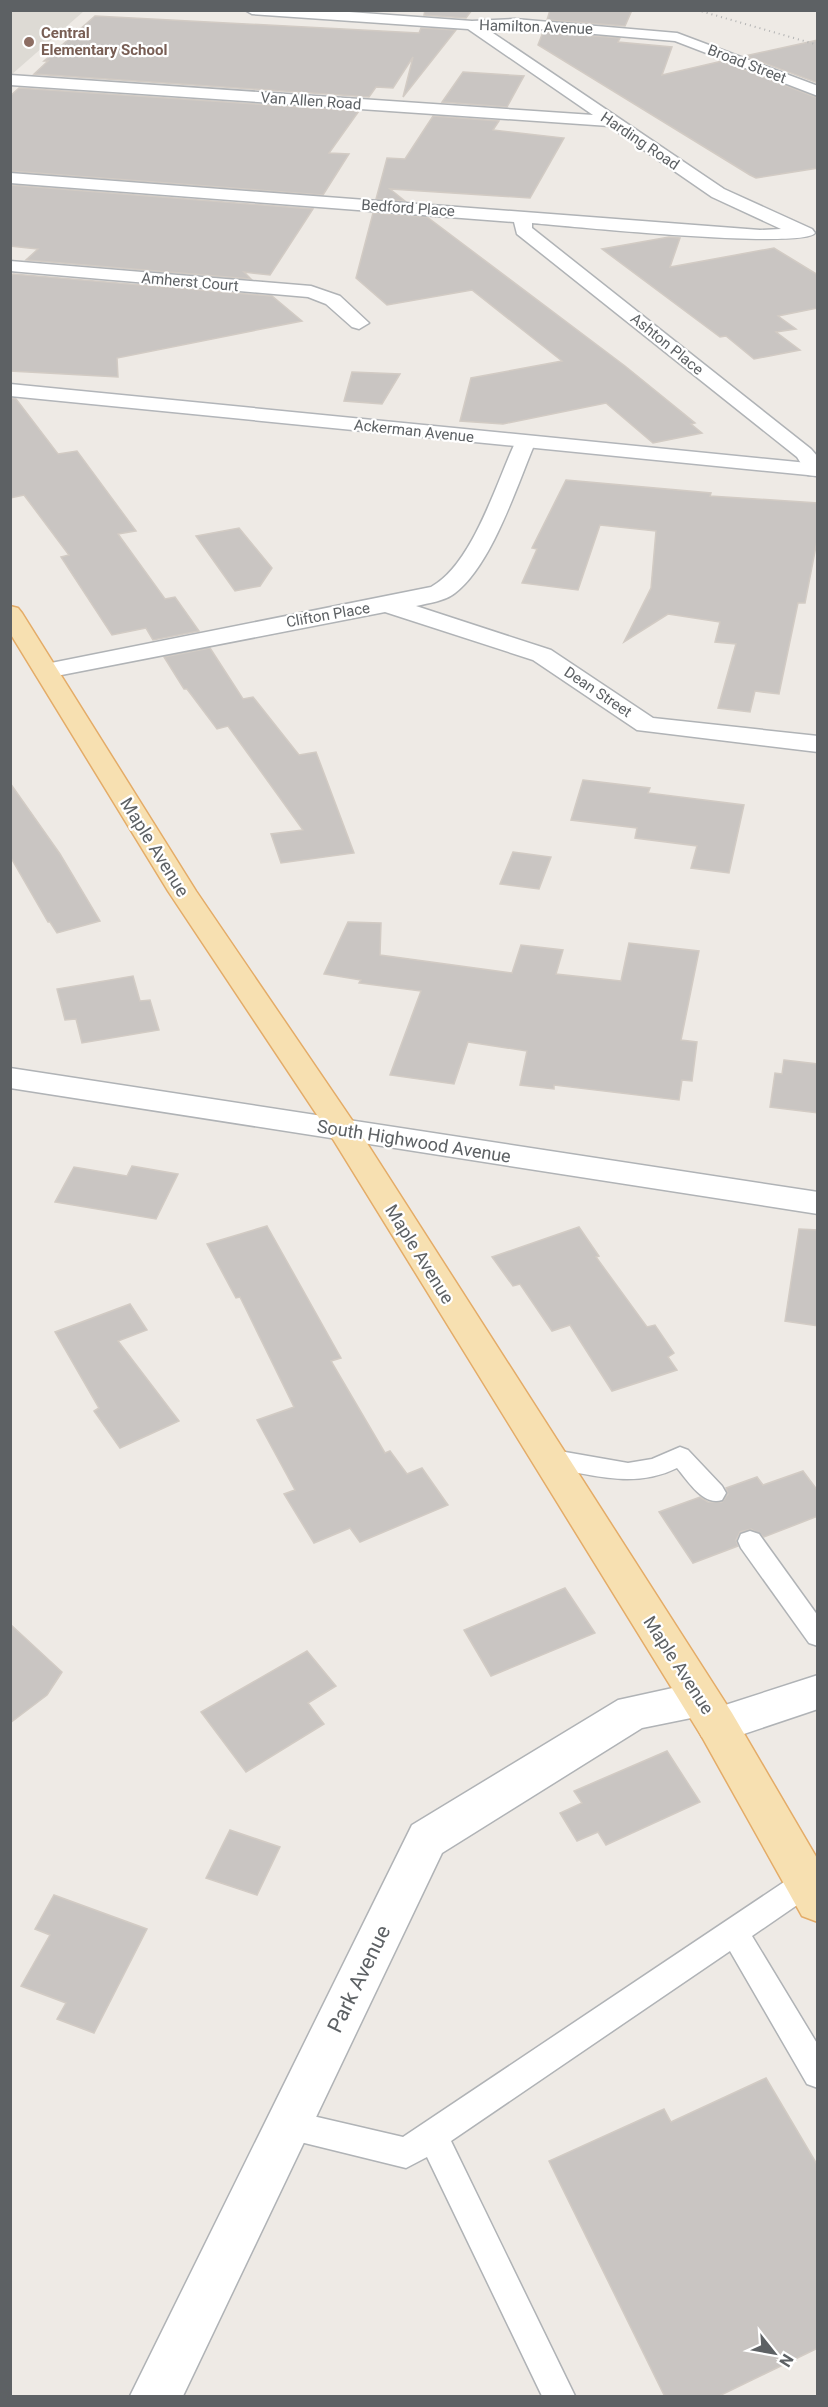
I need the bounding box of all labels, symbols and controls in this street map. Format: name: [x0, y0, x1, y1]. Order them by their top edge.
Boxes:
street label: Hamilton Avenue: [479, 16, 593, 38]
place label: Central Elementary School: [41, 24, 167, 59]
marker: Central Elementary School: [22, 35, 36, 49]
street label: Broad Street: [705, 41, 789, 87]
street label: Van Allen Road: [260, 89, 362, 113]
street label: Harding Road: [597, 108, 683, 174]
street label: Bedford Place: [361, 196, 455, 220]
street label: Amherst Court: [141, 269, 239, 295]
street label: Ashton Place: [627, 309, 707, 379]
street label: Ackerman Avenue: [353, 416, 475, 446]
street label: Clifton Place: [285, 599, 371, 631]
street label: Dean Street: [561, 663, 635, 721]
street label: Maple Avenue: [116, 794, 194, 900]
street label: South Highwood Avenue: [316, 1115, 512, 1167]
street label: Maple Avenue: [381, 1201, 459, 1307]
street label: Maple Avenue: [639, 1612, 719, 1718]
street label: Park Avenue: [323, 1922, 395, 2036]
north arrow: [744, 2323, 804, 2383]
text: N: [775, 2351, 797, 2370]

